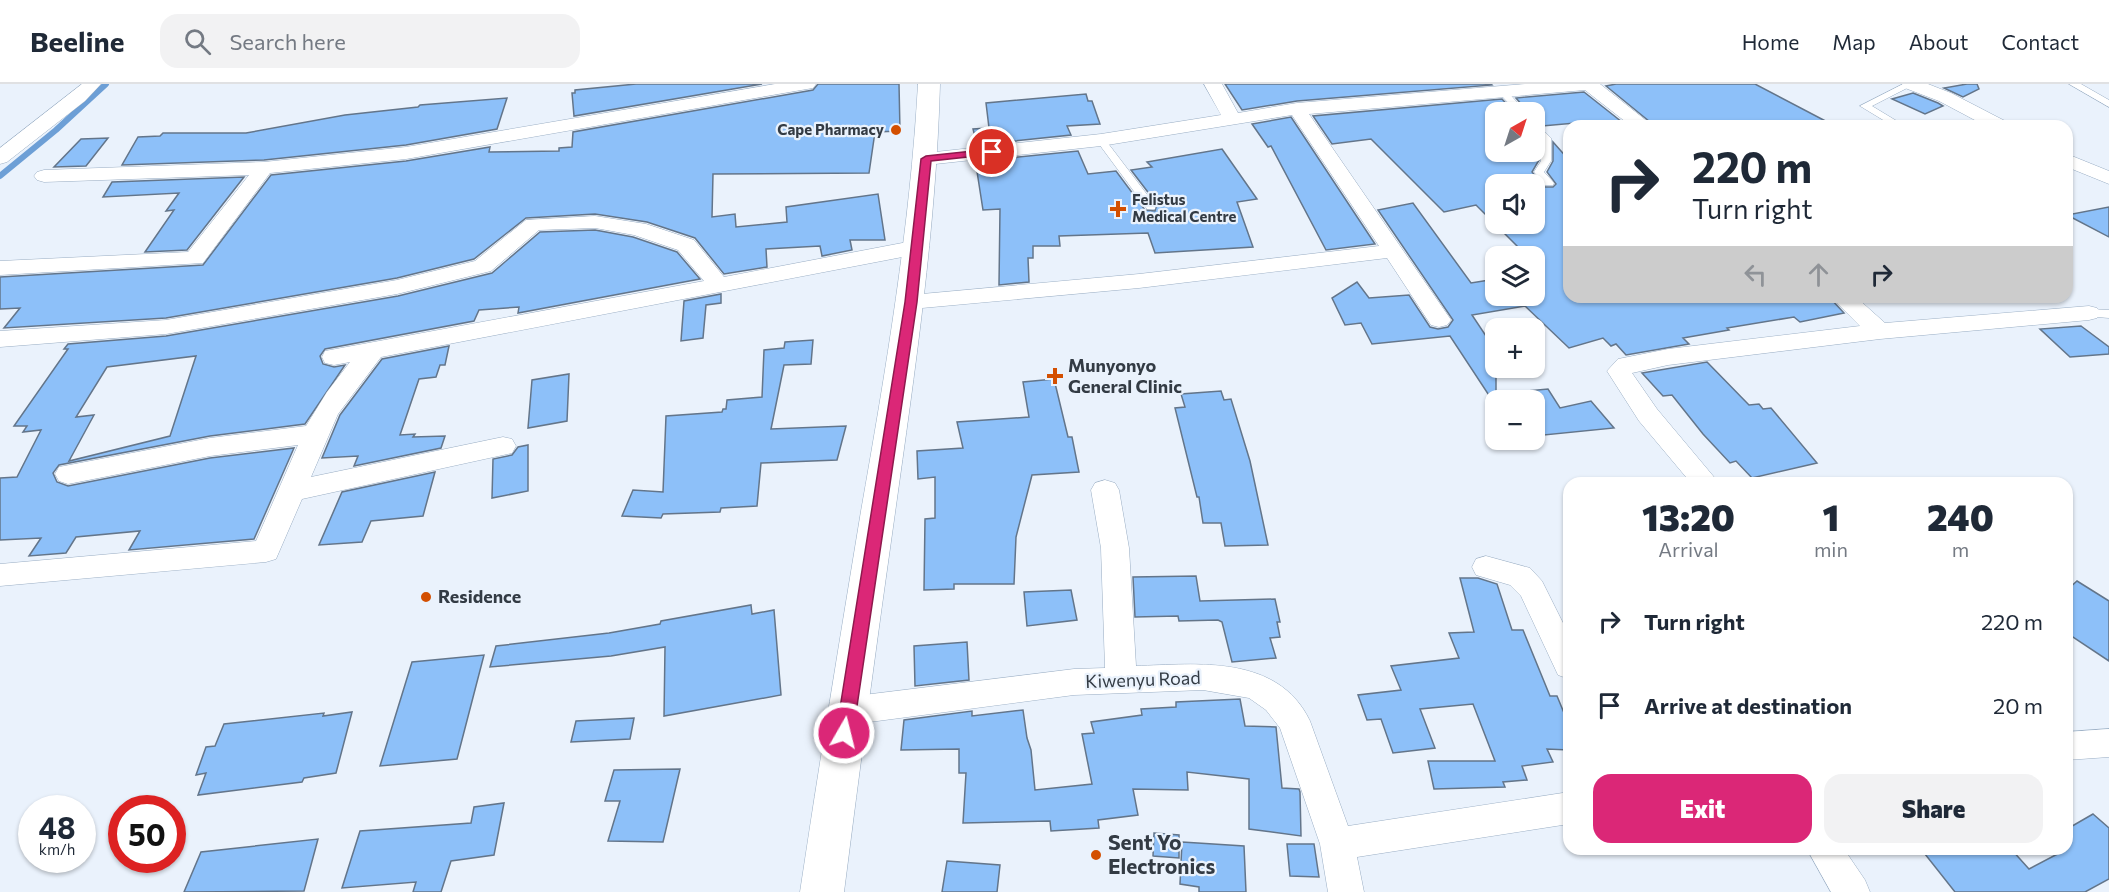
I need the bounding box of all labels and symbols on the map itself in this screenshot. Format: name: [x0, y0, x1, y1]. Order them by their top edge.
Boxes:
north arrow: [1485, 102, 1545, 162]
place label: Cape Pharmacy: [777, 120, 885, 138]
marker: Cape Pharmacy: [889, 123, 903, 137]
pin: [966, 126, 1017, 177]
place label: Felistus Medical Centre: [1132, 190, 1236, 225]
marker: Felistus Medical Centre: [1109, 200, 1127, 218]
place label: Munyonyo General Clinic: [1068, 354, 1182, 397]
marker: Munyonyo General Clinic: [1046, 367, 1064, 385]
place label: Residence: [438, 585, 521, 607]
marker: Residence: [419, 590, 433, 604]
street label: Kiwenyu Road: [1085, 666, 1201, 692]
position arrow: [812, 701, 876, 765]
speed limit sign: 50: [108, 795, 186, 873]
place label: Sent Yo Electronics: [1108, 829, 1215, 878]
marker: Sent Yo Electronics: [1089, 848, 1103, 862]

